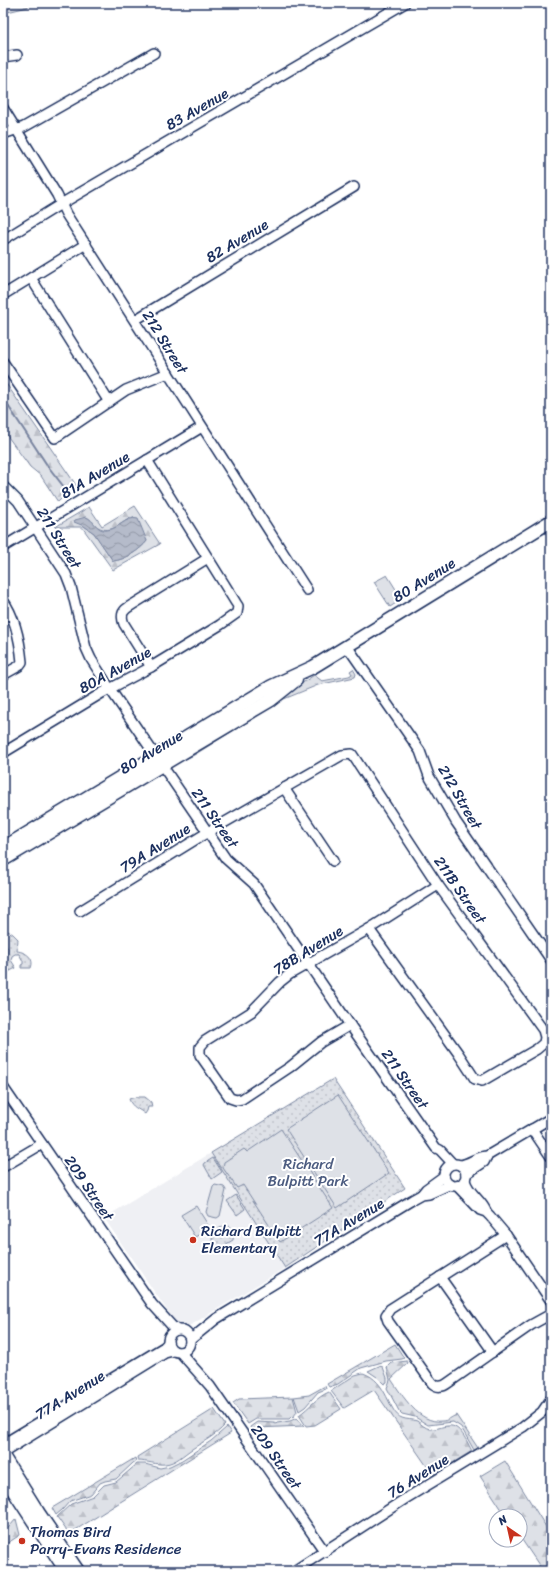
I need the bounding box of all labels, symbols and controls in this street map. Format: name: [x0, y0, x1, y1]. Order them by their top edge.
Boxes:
street label: 83 Avenue: [161, 80, 233, 138]
street label: 82 Avenue: [201, 212, 273, 270]
street label: 212 Street: [135, 305, 195, 380]
street label: 81A Avenue: [55, 444, 135, 506]
street label: 211 Street: [30, 502, 89, 575]
street label: 80 Avenue: [387, 550, 461, 610]
street label: 80A Avenue: [74, 639, 156, 701]
street label: 80 Avenue: [114, 723, 188, 781]
street label: 212 Street: [431, 760, 490, 835]
street label: 211 Street: [185, 782, 246, 855]
street label: 79A Avenue: [114, 816, 196, 880]
street label: 211B Street: [427, 850, 494, 930]
street label: 78B Avenue: [268, 918, 348, 982]
street label: 211 Street: [375, 1043, 436, 1116]
street label: 209 Street: [57, 1150, 121, 1227]
park label: Richard Bulpitt Park: [268, 1151, 349, 1194]
street label: 77A Avenue: [309, 1191, 389, 1253]
place label: Richard Bulpitt Elementary: [201, 1218, 302, 1261]
marker: Richard Bulpitt Elementary: [188, 1235, 198, 1245]
street label: 77A Avenue: [30, 1363, 110, 1427]
street label: 209 Street: [244, 1419, 309, 1496]
street label: 76 Avenue: [382, 1447, 454, 1505]
north arrow: [488, 1508, 528, 1548]
text: N: [493, 1510, 511, 1531]
place label: Thomas Bird Parry-Evans Residence: [30, 1519, 182, 1562]
marker: Thomas Bird Parry-Evans Residence: [17, 1536, 27, 1546]

